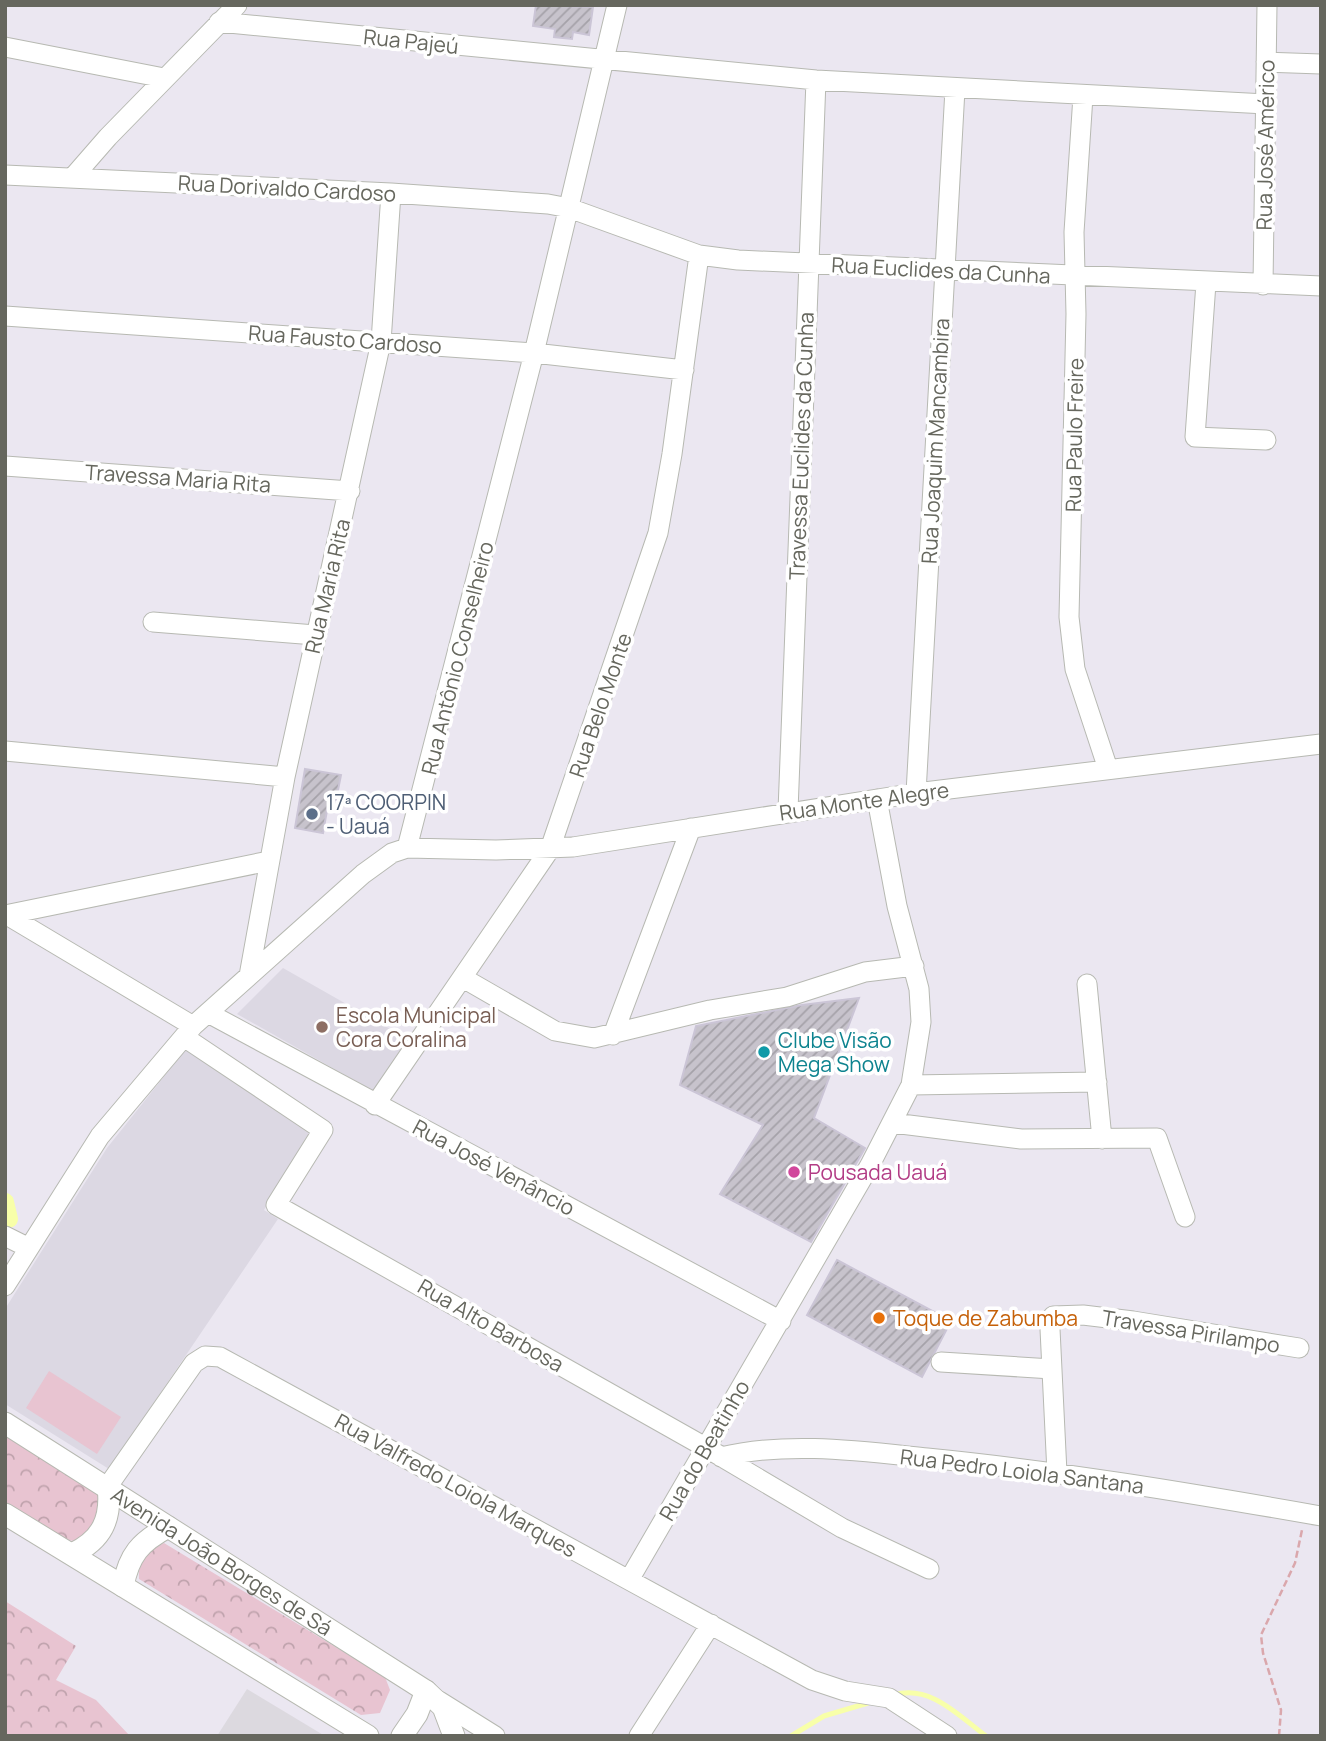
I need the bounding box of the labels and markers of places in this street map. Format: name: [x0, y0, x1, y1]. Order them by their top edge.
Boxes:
place label: 17ª COORPIN - Uauá: [326, 788, 446, 840]
marker: 17ª COORPIN - Uauá: [304, 806, 320, 822]
place label: Escola Municipal Cora Coralina: [336, 1001, 496, 1053]
marker: Escola Municipal Cora Coralina: [314, 1019, 330, 1035]
place label: Clube Visão Mega Show: [778, 1026, 892, 1078]
marker: Clube Visão Mega Show: [756, 1044, 772, 1060]
place label: Pousada Uauá: [808, 1158, 947, 1186]
marker: Pousada Uauá: [786, 1164, 802, 1180]
place label: Toque de Zabumba: [893, 1304, 1078, 1332]
marker: Toque de Zabumba: [871, 1310, 887, 1326]

